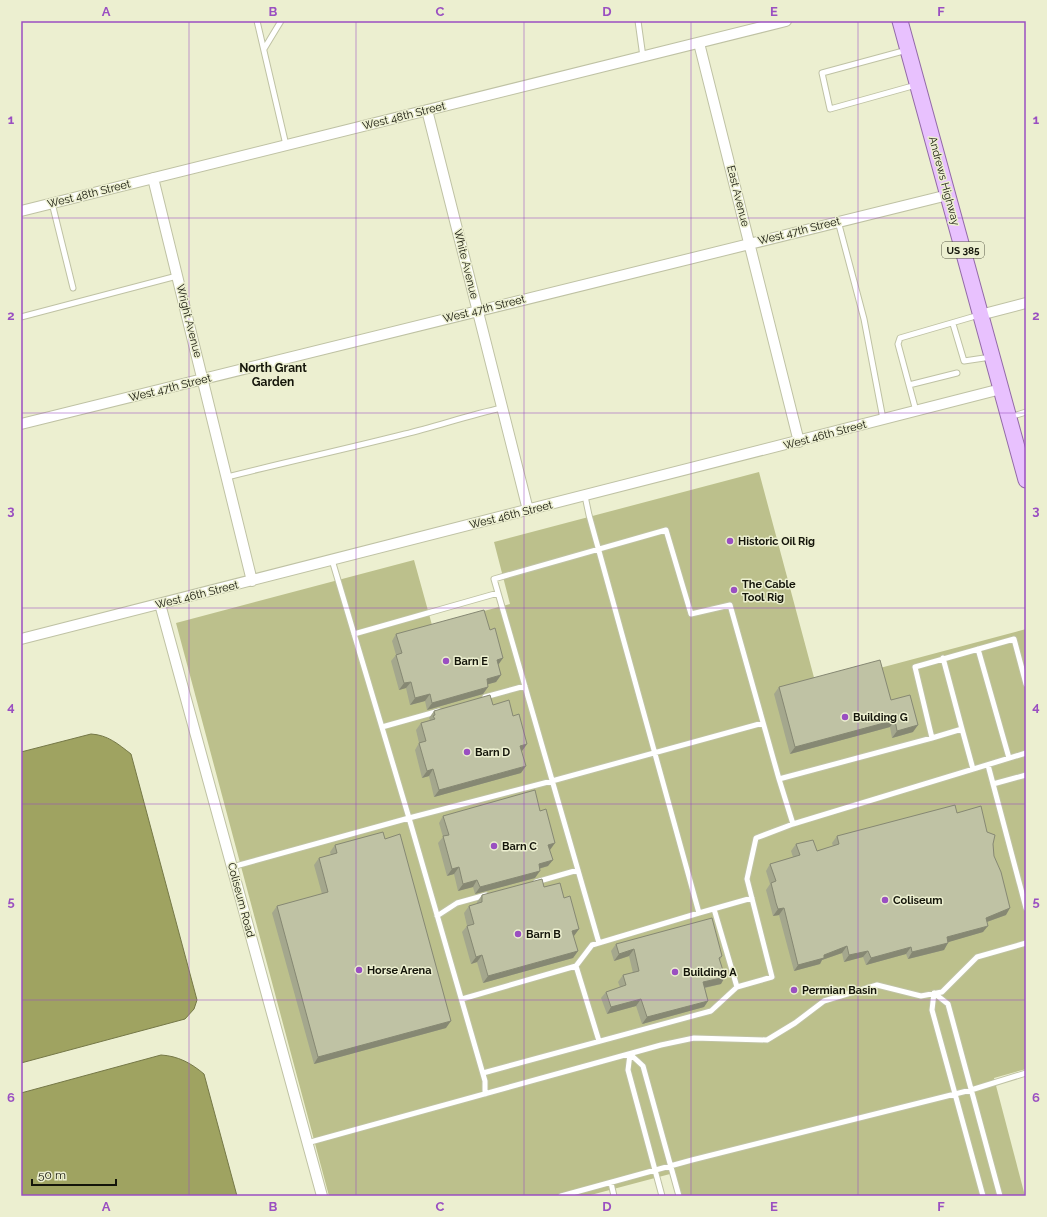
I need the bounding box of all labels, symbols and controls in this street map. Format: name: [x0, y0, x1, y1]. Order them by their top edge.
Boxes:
text: A: [102, 4, 111, 19]
text: B: [269, 4, 278, 19]
text: C: [436, 4, 445, 19]
text: D: [602, 4, 612, 19]
text: E: [770, 4, 778, 19]
text: F: [937, 4, 945, 19]
street label: West 48th Street: [361, 99, 447, 133]
text: 1: [8, 112, 15, 127]
text: 1: [1033, 112, 1040, 127]
street label: Andrews Highway: [926, 135, 962, 227]
street label: East Avenue: [724, 164, 752, 229]
street label: West 48th Street: [46, 177, 132, 211]
street label: West 47th Street: [757, 214, 842, 247]
street label: White Avenue: [451, 228, 481, 301]
road number: US 385: [942, 242, 984, 258]
street label: Wright Avenue: [174, 283, 205, 360]
street label: West 47th Street: [442, 292, 527, 325]
text: 2: [7, 308, 15, 323]
text: 2: [1032, 308, 1040, 323]
district label: North Grant Garden: [239, 361, 307, 389]
street label: West 47th Street: [128, 371, 213, 404]
street label: West 46th Street: [782, 418, 868, 452]
street label: West 46th Street: [468, 498, 554, 532]
text: 3: [7, 503, 15, 518]
text: 3: [1032, 503, 1040, 518]
place label: Historic Oil Rig: [738, 535, 815, 548]
marker: Historic Oil Rig: [725, 536, 735, 546]
street label: West 46th Street: [154, 578, 240, 612]
place label: The Cable Tool Rig: [742, 578, 796, 604]
marker: The Cable Tool Rig: [729, 585, 739, 595]
place label: Barn E: [454, 655, 488, 668]
marker: Barn E: [441, 656, 451, 666]
text: 4: [7, 699, 15, 714]
text: 4: [1032, 699, 1040, 714]
place label: Building G: [853, 711, 908, 724]
marker: Building G: [840, 712, 850, 722]
place label: Barn D: [475, 746, 510, 759]
marker: Barn D: [462, 747, 472, 757]
place label: Barn C: [502, 840, 537, 853]
marker: Barn C: [489, 841, 499, 851]
street label: Coliseum Road: [225, 861, 257, 939]
text: 5: [7, 894, 15, 909]
place label: Coliseum: [893, 894, 943, 907]
text: 5: [1032, 894, 1040, 909]
marker: Coliseum: [880, 895, 890, 905]
place label: Barn B: [526, 928, 561, 941]
marker: Barn B: [513, 929, 523, 939]
place label: Horse Arena: [367, 964, 431, 977]
marker: Horse Arena: [354, 965, 364, 975]
place label: Building A: [683, 966, 737, 979]
marker: Building A: [670, 967, 680, 977]
place label: Permian Basin: [802, 984, 877, 997]
marker: Permian Basin: [789, 985, 799, 995]
text: 6: [7, 1090, 15, 1105]
text: 6: [1032, 1090, 1040, 1105]
scale bar: [32, 1161, 116, 1187]
text: 50 m: [38, 1168, 66, 1182]
text: A: [102, 1199, 111, 1214]
text: B: [269, 1199, 278, 1214]
text: C: [436, 1199, 445, 1214]
text: D: [602, 1199, 612, 1214]
text: E: [770, 1199, 778, 1214]
text: F: [937, 1199, 945, 1214]

